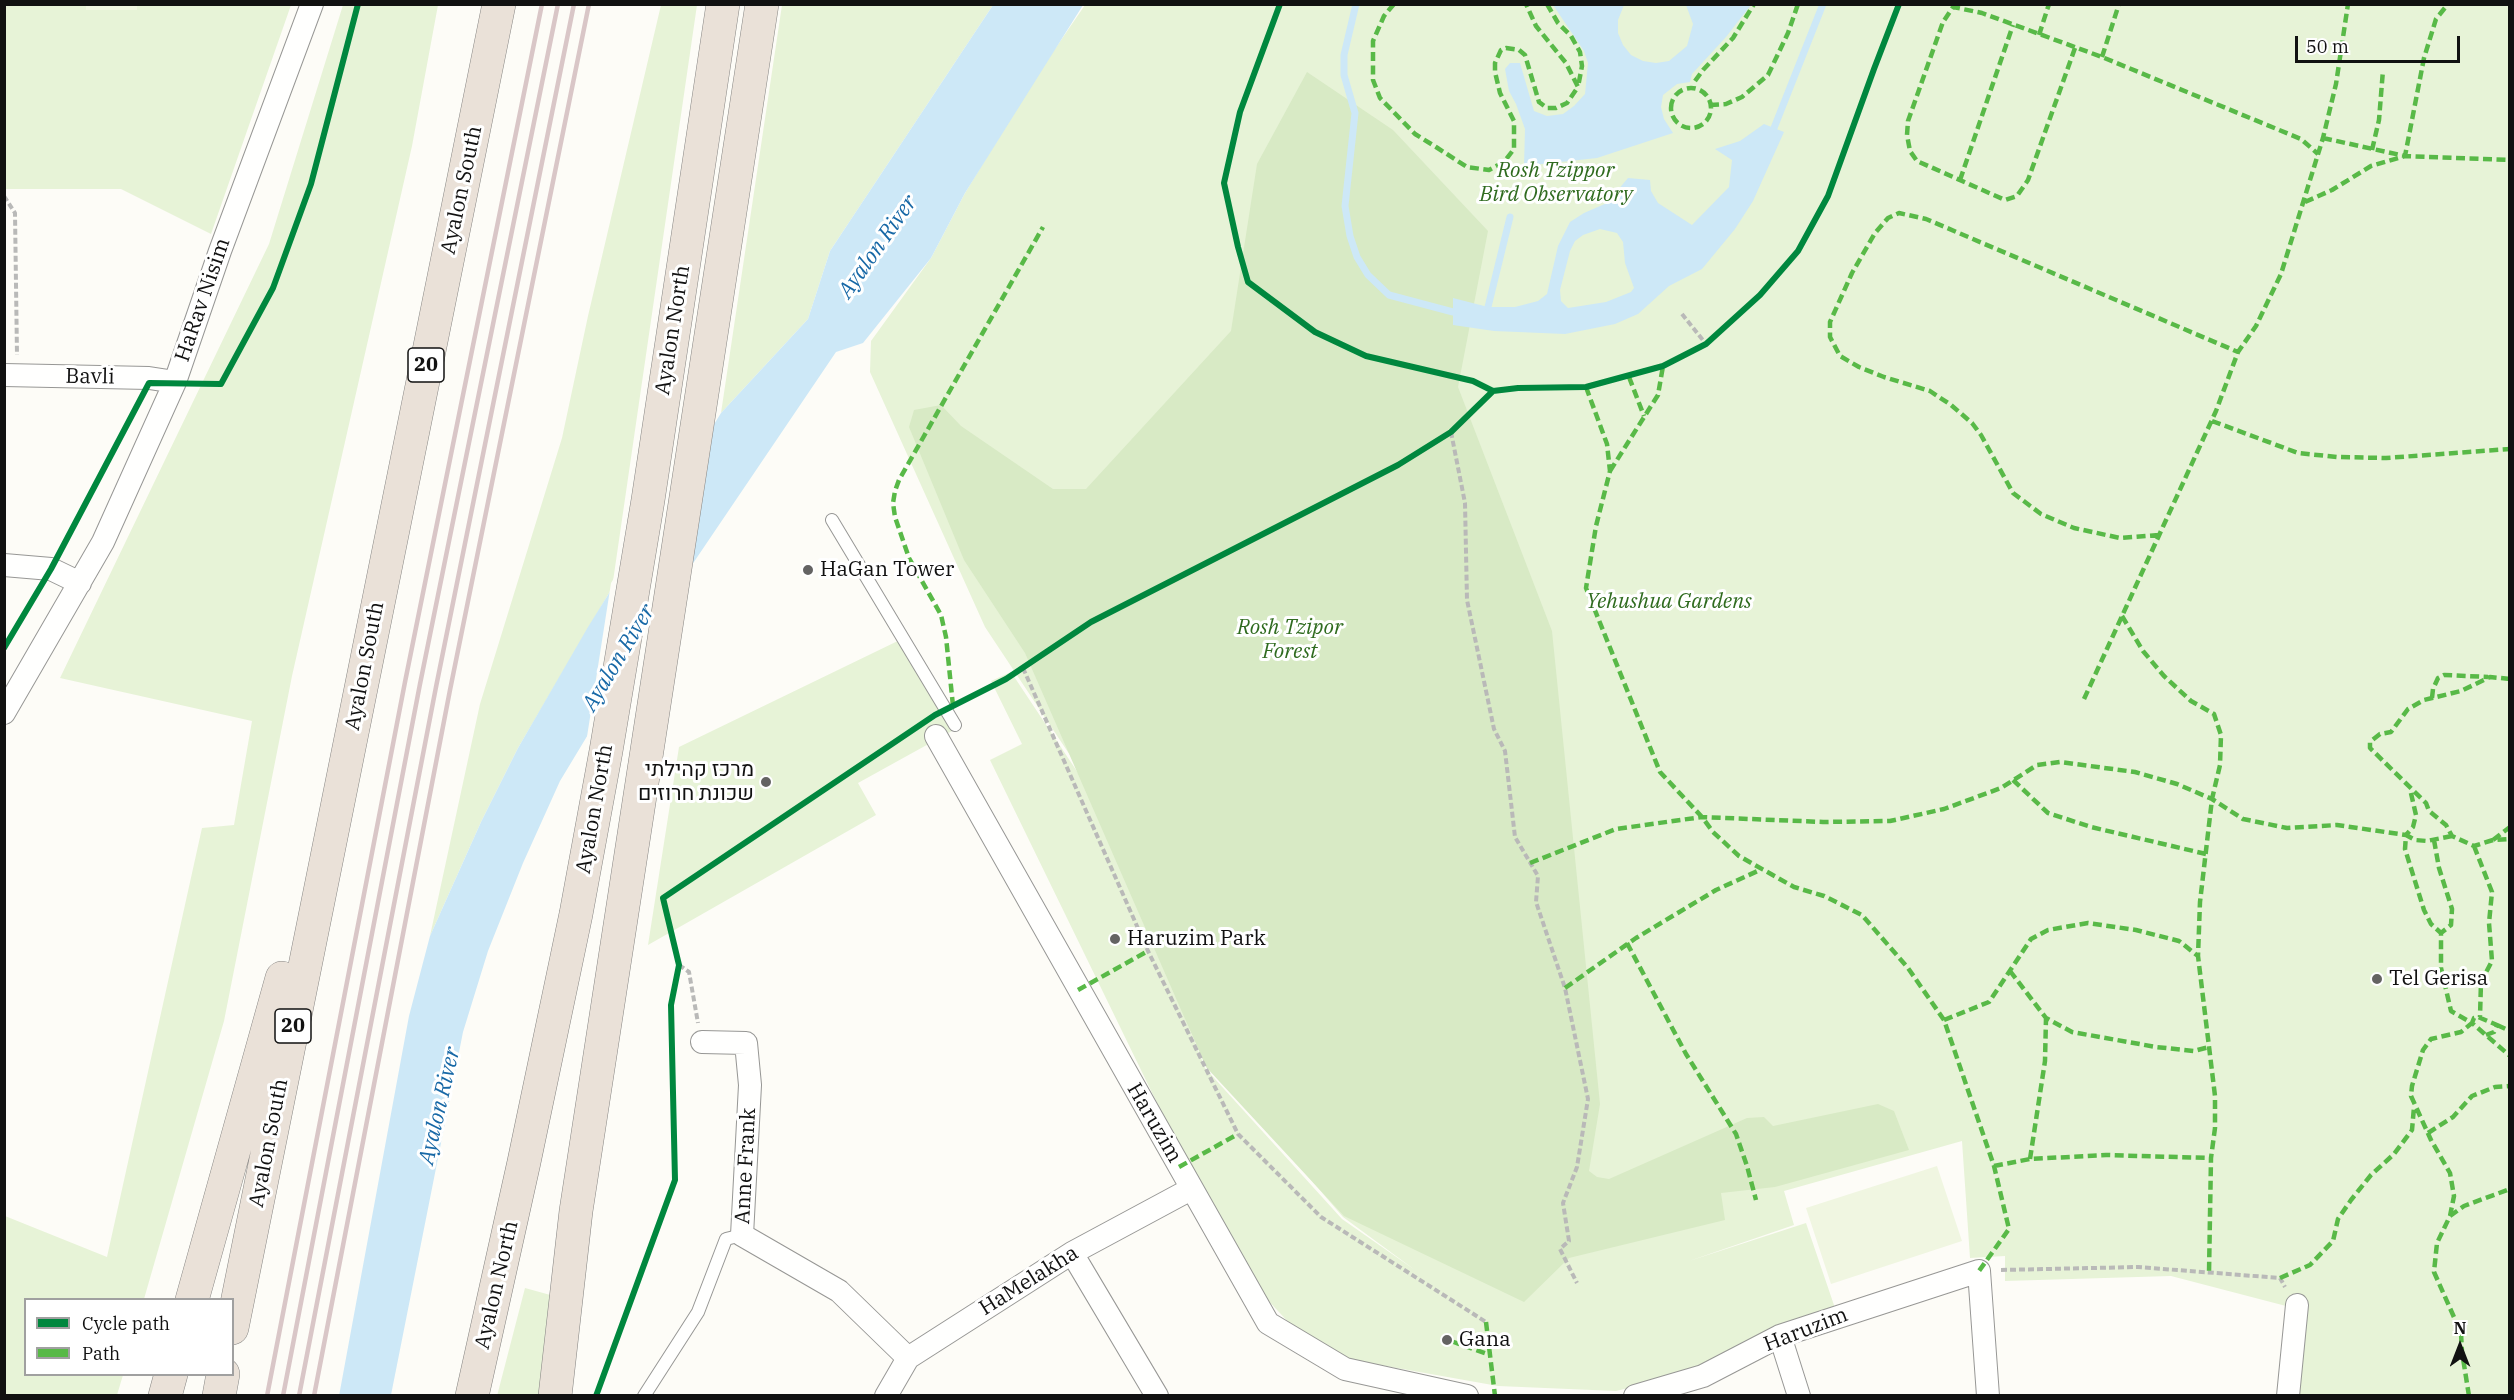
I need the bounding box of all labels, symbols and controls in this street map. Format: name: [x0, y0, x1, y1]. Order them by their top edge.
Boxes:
scale bar: [2298, 24, 2463, 62]
text: 50 m: [2306, 35, 2349, 58]
street label: Ayalon South: [436, 123, 488, 257]
park label: Rosh Tzippor Bird Observatory: [1479, 158, 1633, 208]
water label: Ayalon River: [833, 191, 923, 303]
street label: HaRav Nisim: [170, 235, 236, 365]
street label: Ayalon North: [650, 263, 696, 397]
road number: 20: [408, 348, 444, 382]
street label: Bavli: [65, 364, 115, 390]
place label: HaGan Tower: [820, 557, 954, 583]
marker: HaGan Tower: [801, 563, 815, 577]
park label: Yehushua Gardens: [1586, 589, 1752, 615]
street label: Ayalon South: [340, 599, 390, 733]
water label: Ayalon River: [577, 600, 661, 716]
park label: Rosh Tzipor Forest: [1237, 615, 1343, 665]
street label: Ayalon North: [571, 742, 619, 876]
place label: מרכז קהילתי שכונת חרוזים: [638, 757, 754, 807]
marker: מרכז קהילתי שכונת חרוזים: [759, 775, 773, 789]
place label: Haruzim Park: [1127, 926, 1266, 952]
marker: Haruzim Park: [1108, 932, 1122, 946]
place label: Tel Gerisa: [2389, 966, 2488, 992]
marker: Tel Gerisa: [2370, 972, 2384, 986]
road number: 20: [275, 1009, 311, 1043]
water label: Ayalon River: [414, 1045, 466, 1167]
street label: Ayalon South: [244, 1076, 294, 1210]
street label: Haruzim: [1121, 1079, 1187, 1167]
street label: Anne Frank: [730, 1107, 762, 1225]
street label: Ayalon North: [470, 1218, 524, 1352]
street label: HaMelakha: [975, 1241, 1083, 1321]
legend: [24, 1298, 234, 1376]
street label: Haruzim: [1760, 1302, 1852, 1358]
text: Cycle path: [82, 1312, 170, 1335]
north arrow: [2430, 1316, 2490, 1376]
text: N: [2454, 1318, 2466, 1338]
place label: Gana: [1459, 1327, 1511, 1353]
marker: Gana: [1440, 1333, 1454, 1347]
text: Path: [82, 1342, 120, 1365]

